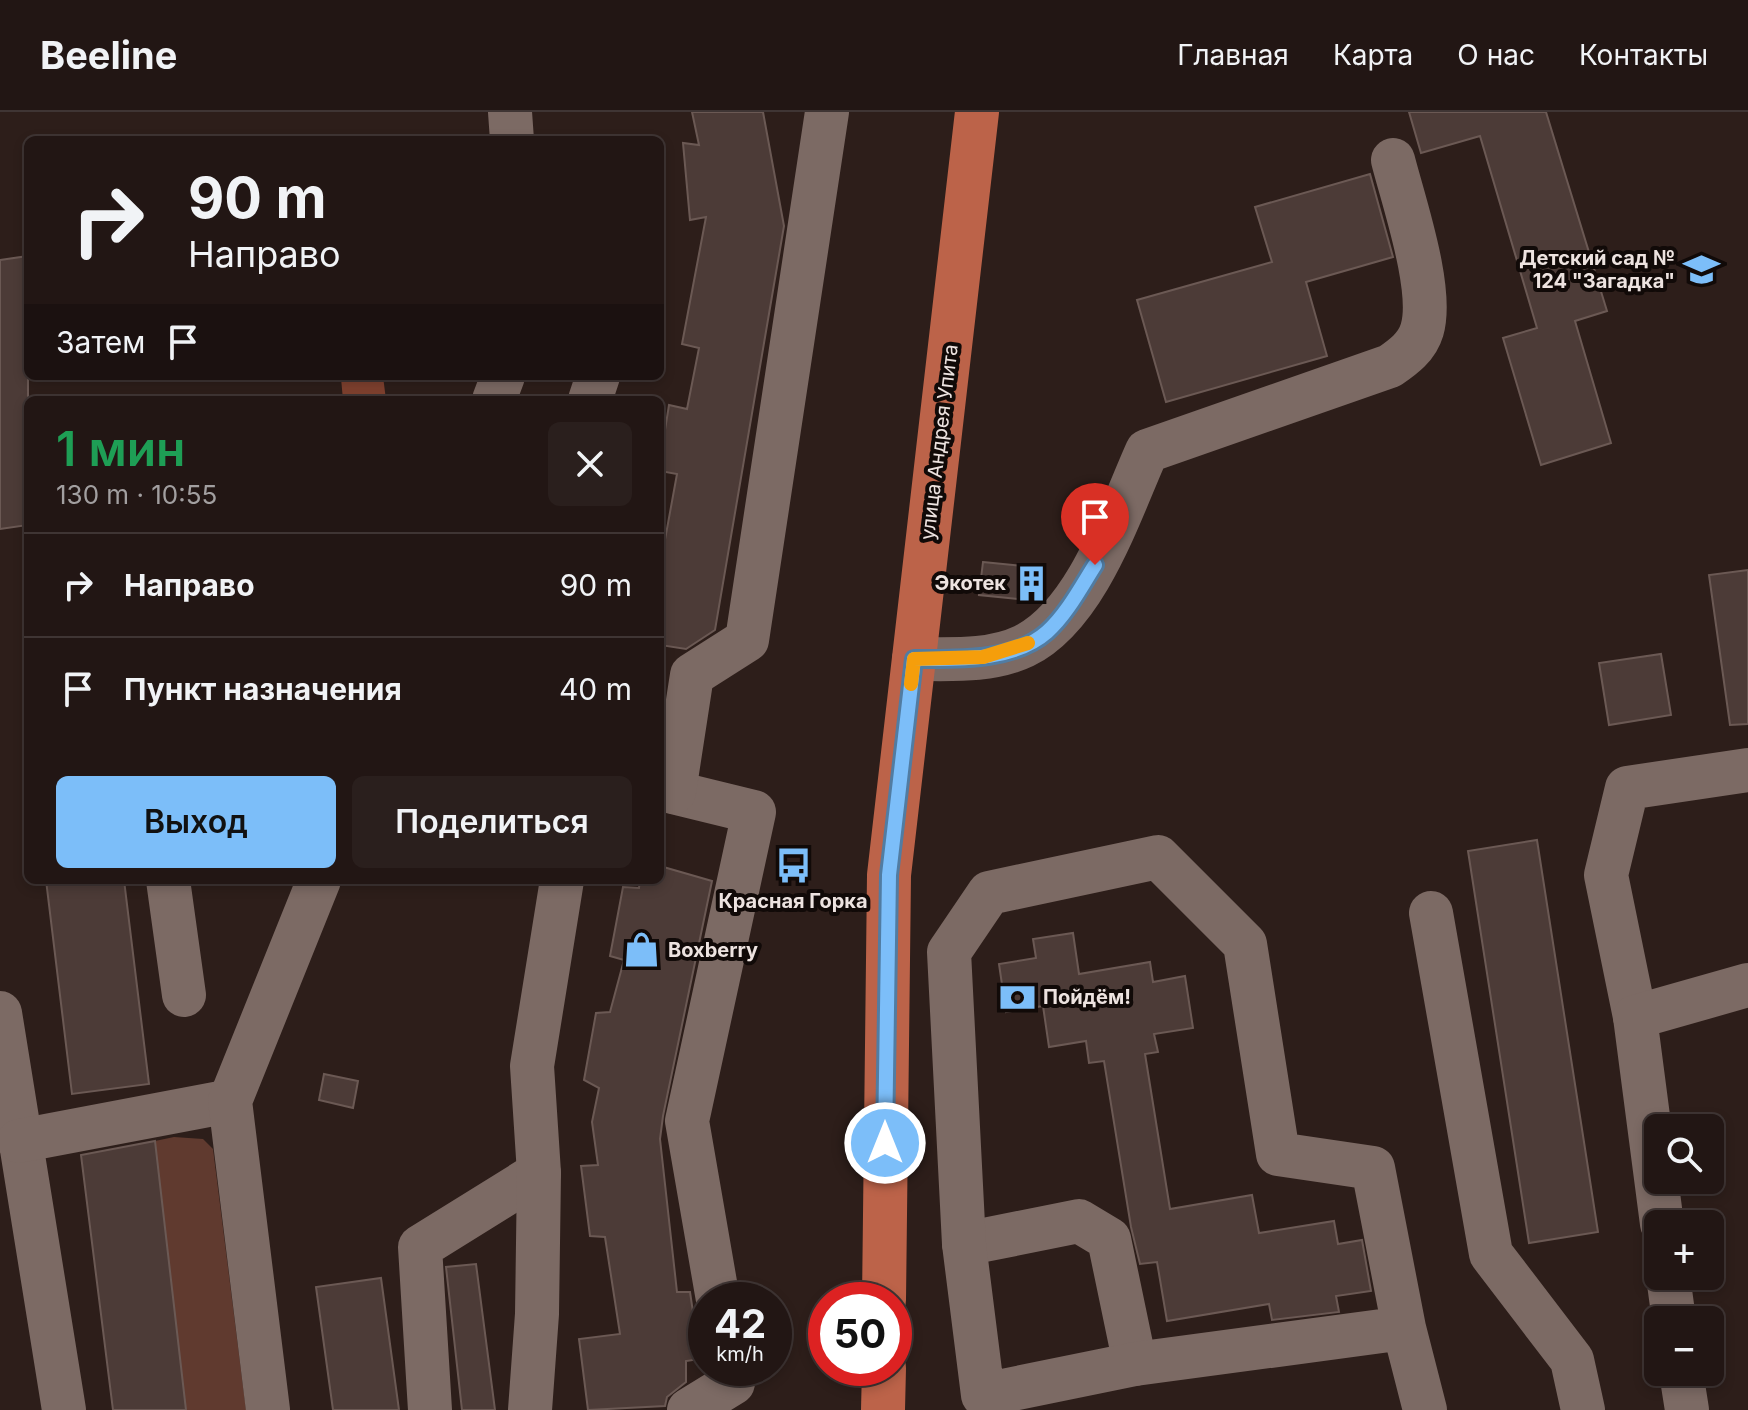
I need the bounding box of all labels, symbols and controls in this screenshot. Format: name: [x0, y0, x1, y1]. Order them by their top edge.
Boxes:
text: Beeline: [40, 32, 177, 78]
text: Главная: [1177, 38, 1289, 72]
text: Карта: [1333, 38, 1413, 72]
text: О нас: [1457, 38, 1535, 72]
text: Контакты: [1579, 38, 1708, 72]
text: 90 m: [188, 164, 327, 232]
icon: right: [56, 168, 160, 272]
text: Направо: [188, 232, 341, 276]
place label: Детский сад № 124 "Загадка": [1519, 246, 1675, 293]
school or university icon: Детский сад № 124 "Загадка": [1682, 251, 1720, 289]
icon: arrive: [161, 320, 205, 364]
text: Затем: [56, 324, 145, 360]
street label: улица Андрея Упита: [915, 343, 963, 541]
text: 1 мин: [56, 419, 185, 478]
button: close: [548, 422, 632, 506]
text: 130 m · 10:55: [56, 479, 217, 510]
pin: [1061, 483, 1129, 565]
icon: arrive: [1073, 495, 1117, 539]
icon: right: [56, 563, 100, 607]
building icon: Экотек: [1013, 564, 1051, 602]
text: Направо: [124, 567, 255, 603]
text: 90 m: [560, 567, 632, 603]
place label: Экотек: [934, 571, 1006, 595]
icon: arrive: [56, 667, 100, 711]
text: Пункт назначения: [124, 671, 402, 707]
text: 40 m: [559, 671, 632, 707]
button: Выход: [56, 776, 336, 868]
button: Поделиться: [352, 776, 632, 868]
bus stop icon: Красная Горка: [774, 847, 812, 885]
place label: Красная Горка: [718, 889, 868, 913]
shop icon: Boxberry: [623, 931, 661, 969]
place label: Boxberry: [668, 938, 758, 962]
bank icon: Пойдём!: [998, 978, 1036, 1016]
place label: Пойдём!: [1043, 985, 1131, 1009]
position arrow: [843, 1101, 927, 1185]
map controls: [1644, 1114, 1724, 1386]
button: search: [1644, 1114, 1724, 1194]
button: +: [1644, 1210, 1724, 1290]
speed limit sign: 50: [808, 1282, 912, 1386]
text: 42: [714, 1299, 766, 1348]
button: −: [1644, 1306, 1724, 1386]
text: km/h: [716, 1342, 764, 1366]

